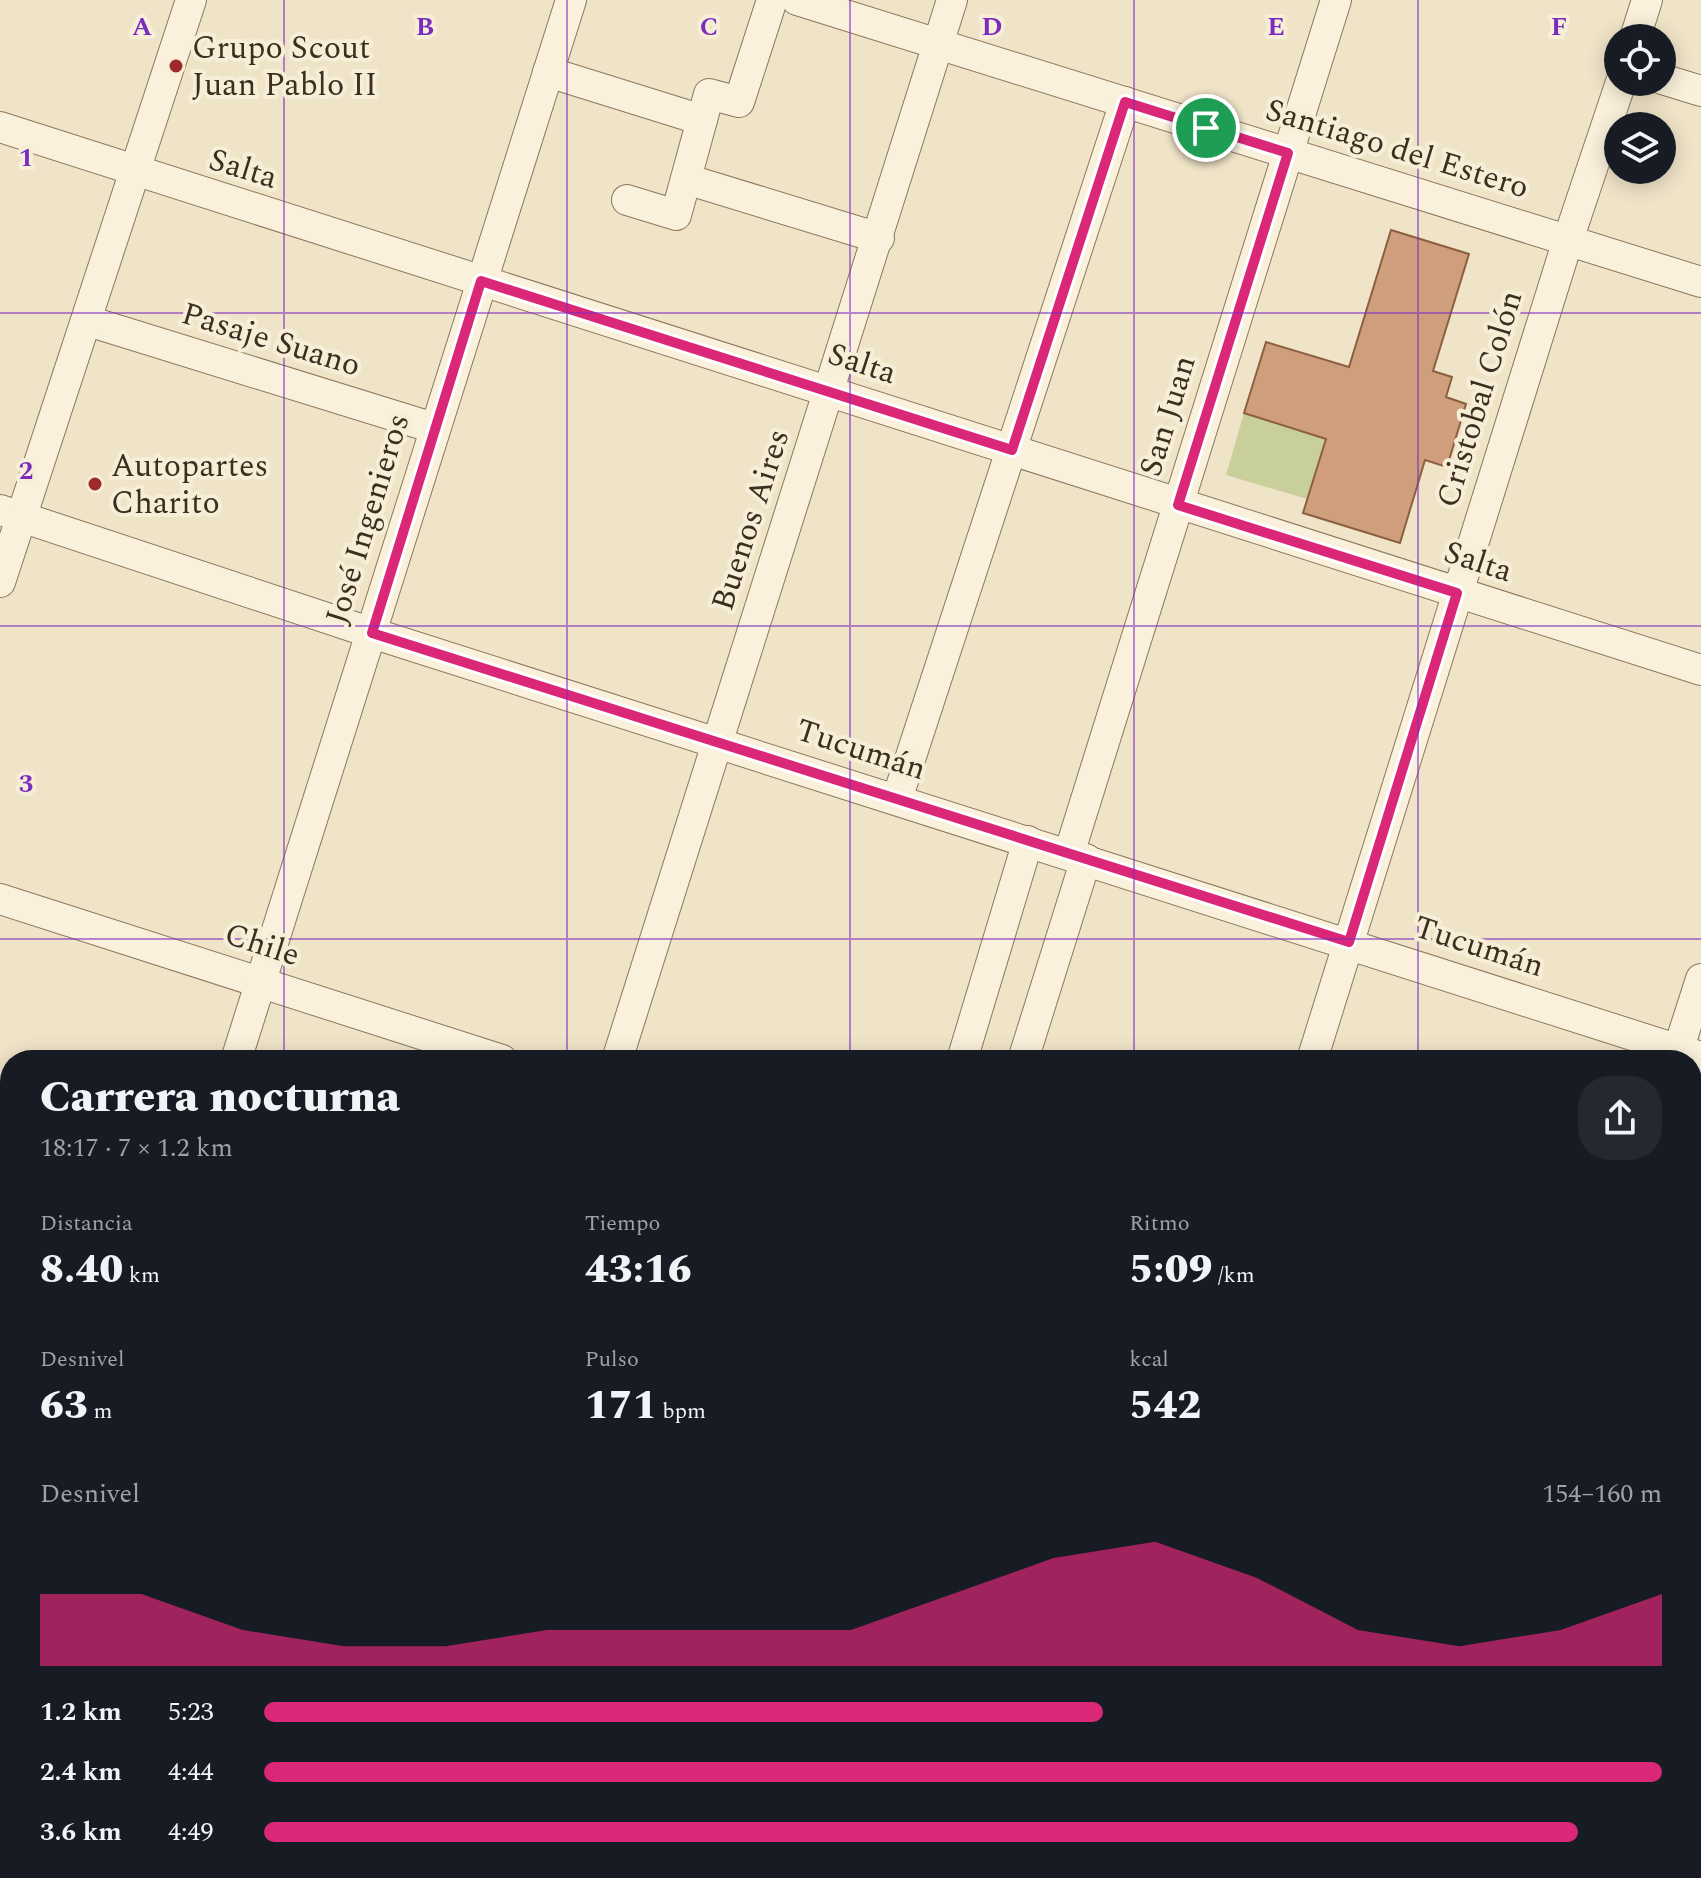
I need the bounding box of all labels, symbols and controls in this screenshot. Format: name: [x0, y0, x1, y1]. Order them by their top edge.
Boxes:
text: A: [132, 7, 152, 47]
text: B: [416, 7, 434, 47]
text: C: [700, 7, 718, 47]
text: D: [982, 7, 1002, 47]
text: E: [1267, 7, 1285, 47]
text: F: [1551, 7, 1567, 47]
place label: Grupo Scout Juan Pablo II: [192, 24, 377, 110]
map controls: [1604, 24, 1676, 184]
button: locate: [1604, 24, 1676, 96]
marker: Grupo Scout Juan Pablo II: [167, 57, 185, 75]
street label: Santiago del Estero: [1259, 86, 1535, 212]
pin: [1172, 94, 1240, 162]
icon: arrive: [1184, 106, 1228, 150]
button: layers: [1604, 112, 1676, 184]
street label: Salta: [203, 135, 284, 203]
text: 1: [19, 138, 33, 178]
street label: Cristobal Colón: [1424, 284, 1536, 514]
street label: Pasaje Suano: [175, 290, 367, 390]
street label: Salta: [821, 330, 903, 398]
street label: San Juan: [1126, 349, 1210, 483]
street label: José Ingenieros: [313, 408, 423, 630]
street label: Buenos Aires: [699, 423, 803, 617]
place label: Autopartes Charito: [111, 442, 268, 528]
text: 2: [19, 451, 33, 491]
marker: Autopartes Charito: [86, 475, 104, 493]
street label: Salta: [1437, 528, 1519, 596]
street label: Tucumán: [790, 706, 932, 794]
text: 3: [19, 764, 33, 804]
street label: Tucumán: [1408, 903, 1550, 991]
street label: Chile: [218, 910, 306, 980]
text: Carrera nocturna: [40, 1064, 400, 1131]
button: share: [1578, 1076, 1662, 1160]
text: 18:17 · 7 × 1.2 km: [40, 1128, 233, 1168]
text: Distancia: [40, 1207, 133, 1240]
text: Tiempo: [585, 1207, 660, 1240]
text: Ritmo: [1129, 1207, 1190, 1240]
text: 8.40: [40, 1240, 123, 1301]
text: 43:16: [585, 1240, 692, 1301]
text: 5:09: [1129, 1240, 1213, 1301]
text: km: [123, 1259, 160, 1292]
text: /km: [1213, 1259, 1255, 1292]
text: Desnivel: [40, 1343, 124, 1376]
text: Pulso: [585, 1343, 639, 1376]
text: kcal: [1129, 1343, 1169, 1376]
text: 63: [40, 1376, 88, 1437]
text: 171: [585, 1376, 657, 1437]
text: 542: [1129, 1376, 1201, 1437]
text: m: [88, 1395, 112, 1428]
text: bpm: [657, 1395, 706, 1428]
text: Desnivel: [40, 1474, 140, 1514]
text: 154–160 m: [1542, 1474, 1662, 1514]
text: 1.2 km: [40, 1692, 122, 1732]
text: 5:23: [168, 1692, 214, 1732]
text: 2.4 km: [40, 1752, 122, 1792]
text: 4:44: [168, 1752, 214, 1792]
text: 3.6 km: [40, 1812, 122, 1852]
text: 4:49: [168, 1812, 214, 1852]

